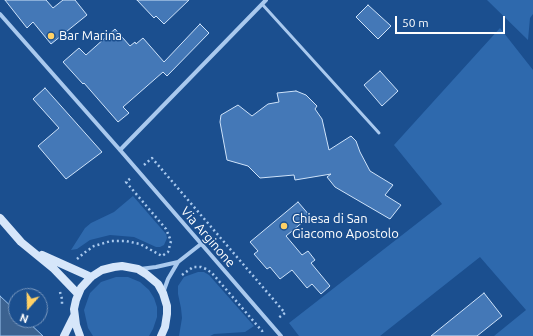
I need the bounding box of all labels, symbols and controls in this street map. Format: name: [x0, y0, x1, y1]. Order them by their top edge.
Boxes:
scale bar: [397, 8, 507, 34]
text: 50 m: [402, 16, 429, 29]
place label: Bar Marina: [59, 28, 122, 44]
marker: Bar Marina: [46, 31, 56, 41]
street label: Via Arginone: [177, 204, 239, 270]
place label: Chiesa di San Giacomo Apostolo: [292, 211, 399, 242]
marker: Chiesa di San Giacomo Apostolo: [279, 221, 289, 231]
north arrow: [8, 288, 48, 328]
text: N: [18, 311, 30, 325]

